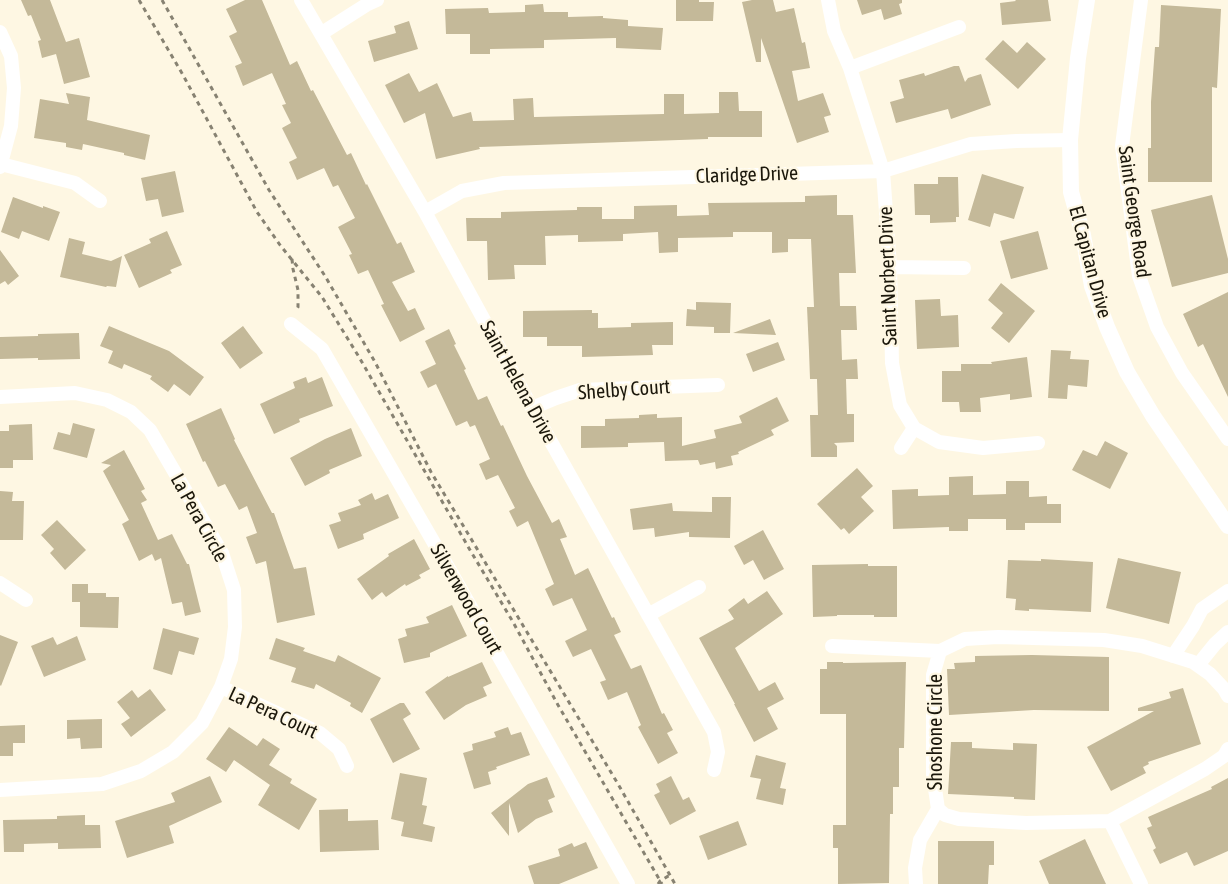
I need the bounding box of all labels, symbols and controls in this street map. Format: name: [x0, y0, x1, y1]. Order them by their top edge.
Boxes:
street label: Saint George Road: [1113, 144, 1155, 280]
street label: Claridge Drive: [695, 161, 799, 189]
street label: El Capitan Drive: [1063, 203, 1117, 321]
street label: Saint Norbert Drive: [874, 206, 902, 346]
street label: Saint Helena Drive: [475, 317, 561, 447]
street label: Shelby Court: [577, 375, 671, 405]
street label: La Pera Circle: [165, 470, 233, 566]
street label: Silverwood Court: [425, 540, 507, 658]
street label: Shoshone Circle: [924, 674, 948, 790]
street label: La Pera Court: [225, 682, 321, 744]

